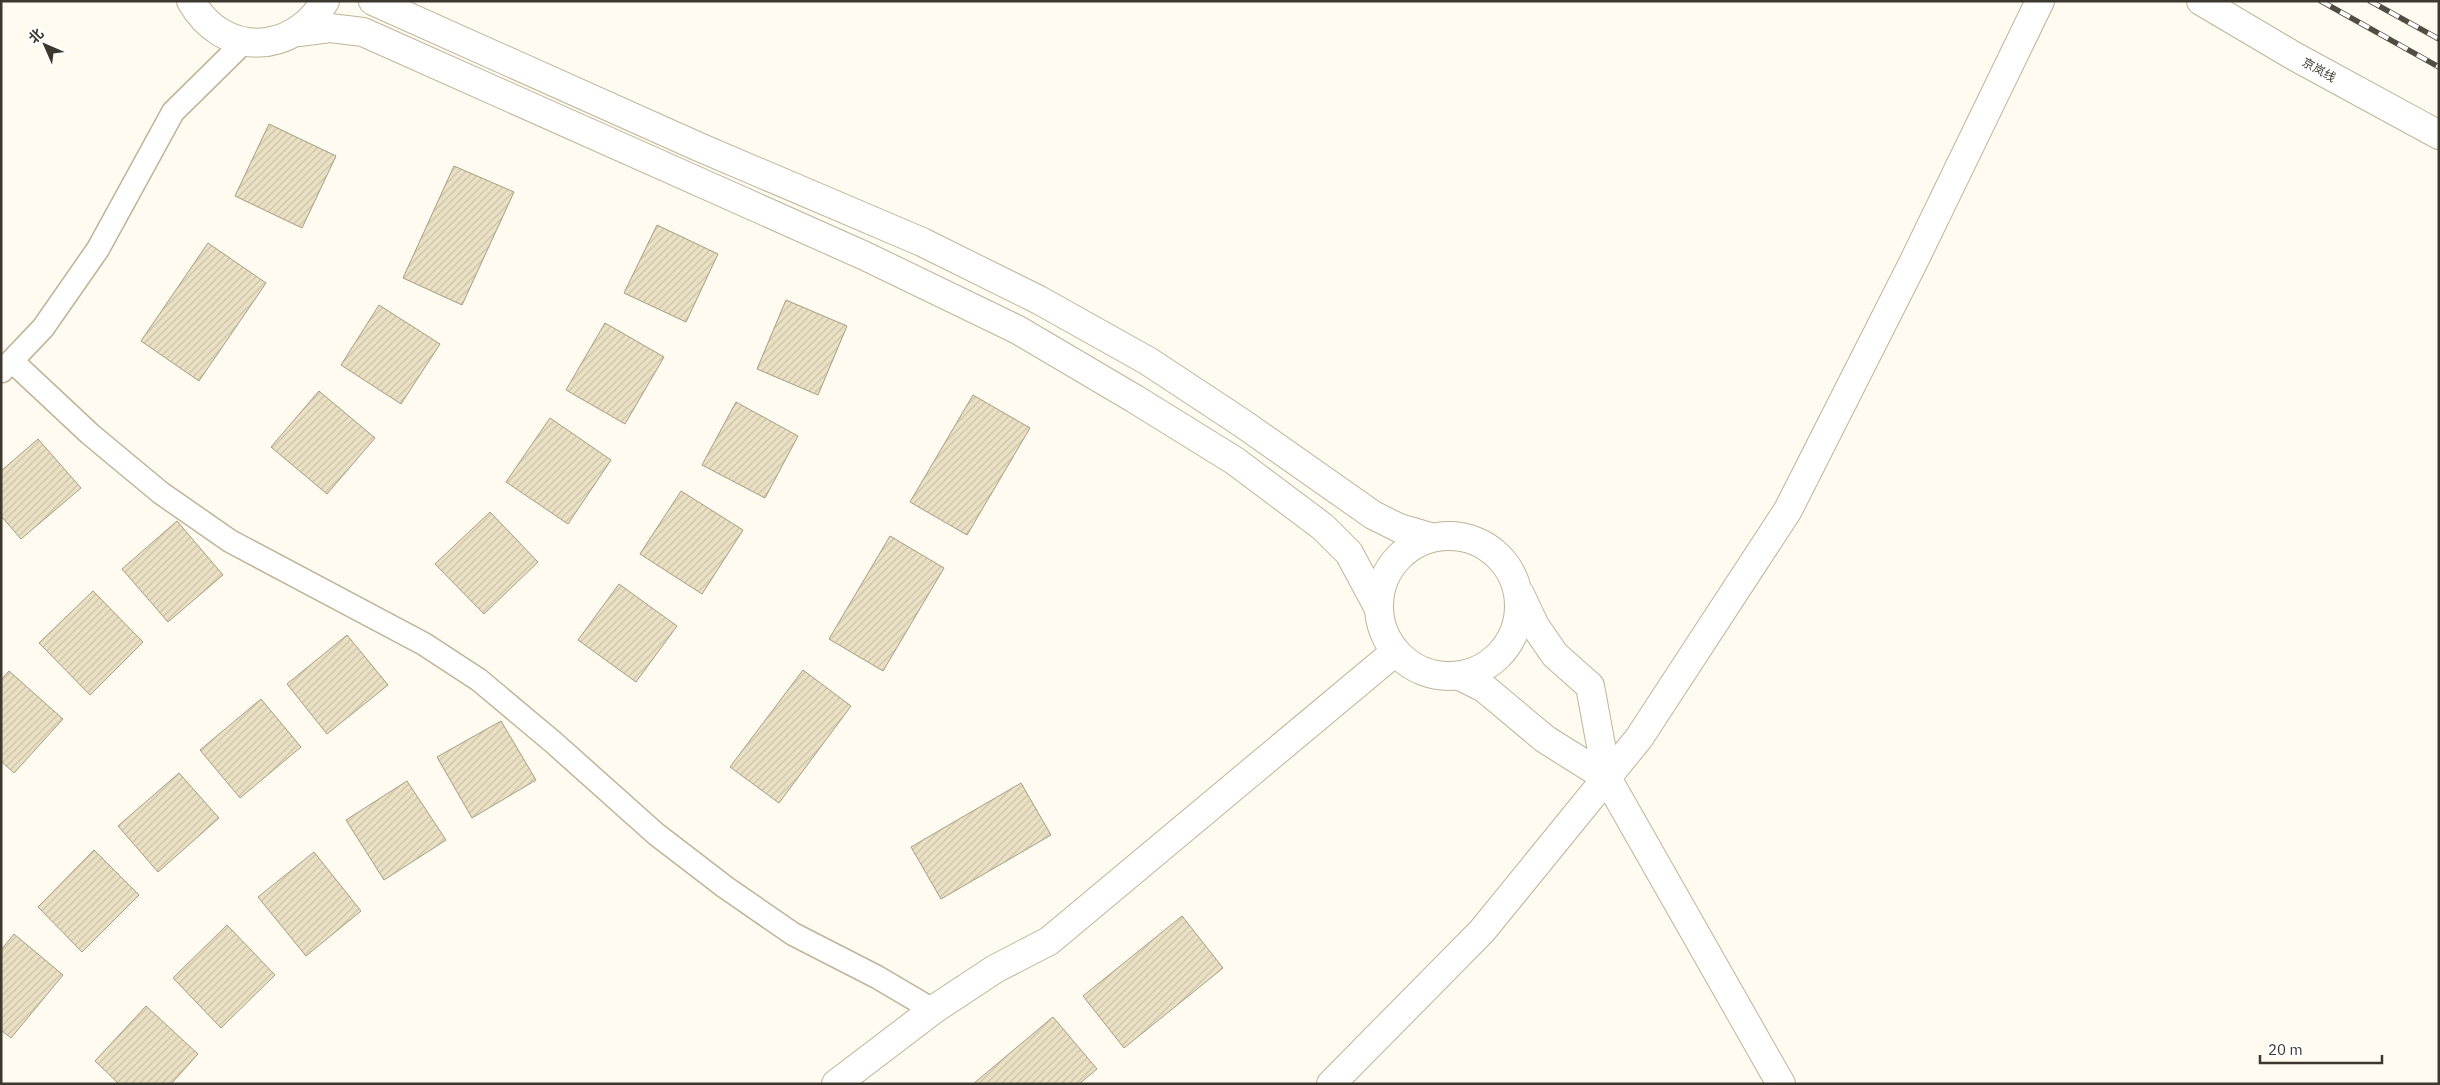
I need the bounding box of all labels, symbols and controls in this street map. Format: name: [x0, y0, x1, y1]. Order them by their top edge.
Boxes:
north arrow: [20, 20, 70, 70]
text: 北: [24, 24, 47, 47]
street label: 京岚线: [2300, 54, 2339, 85]
scale bar: [2260, 1032, 2382, 1064]
text: 20 m: [2268, 1040, 2303, 1059]

